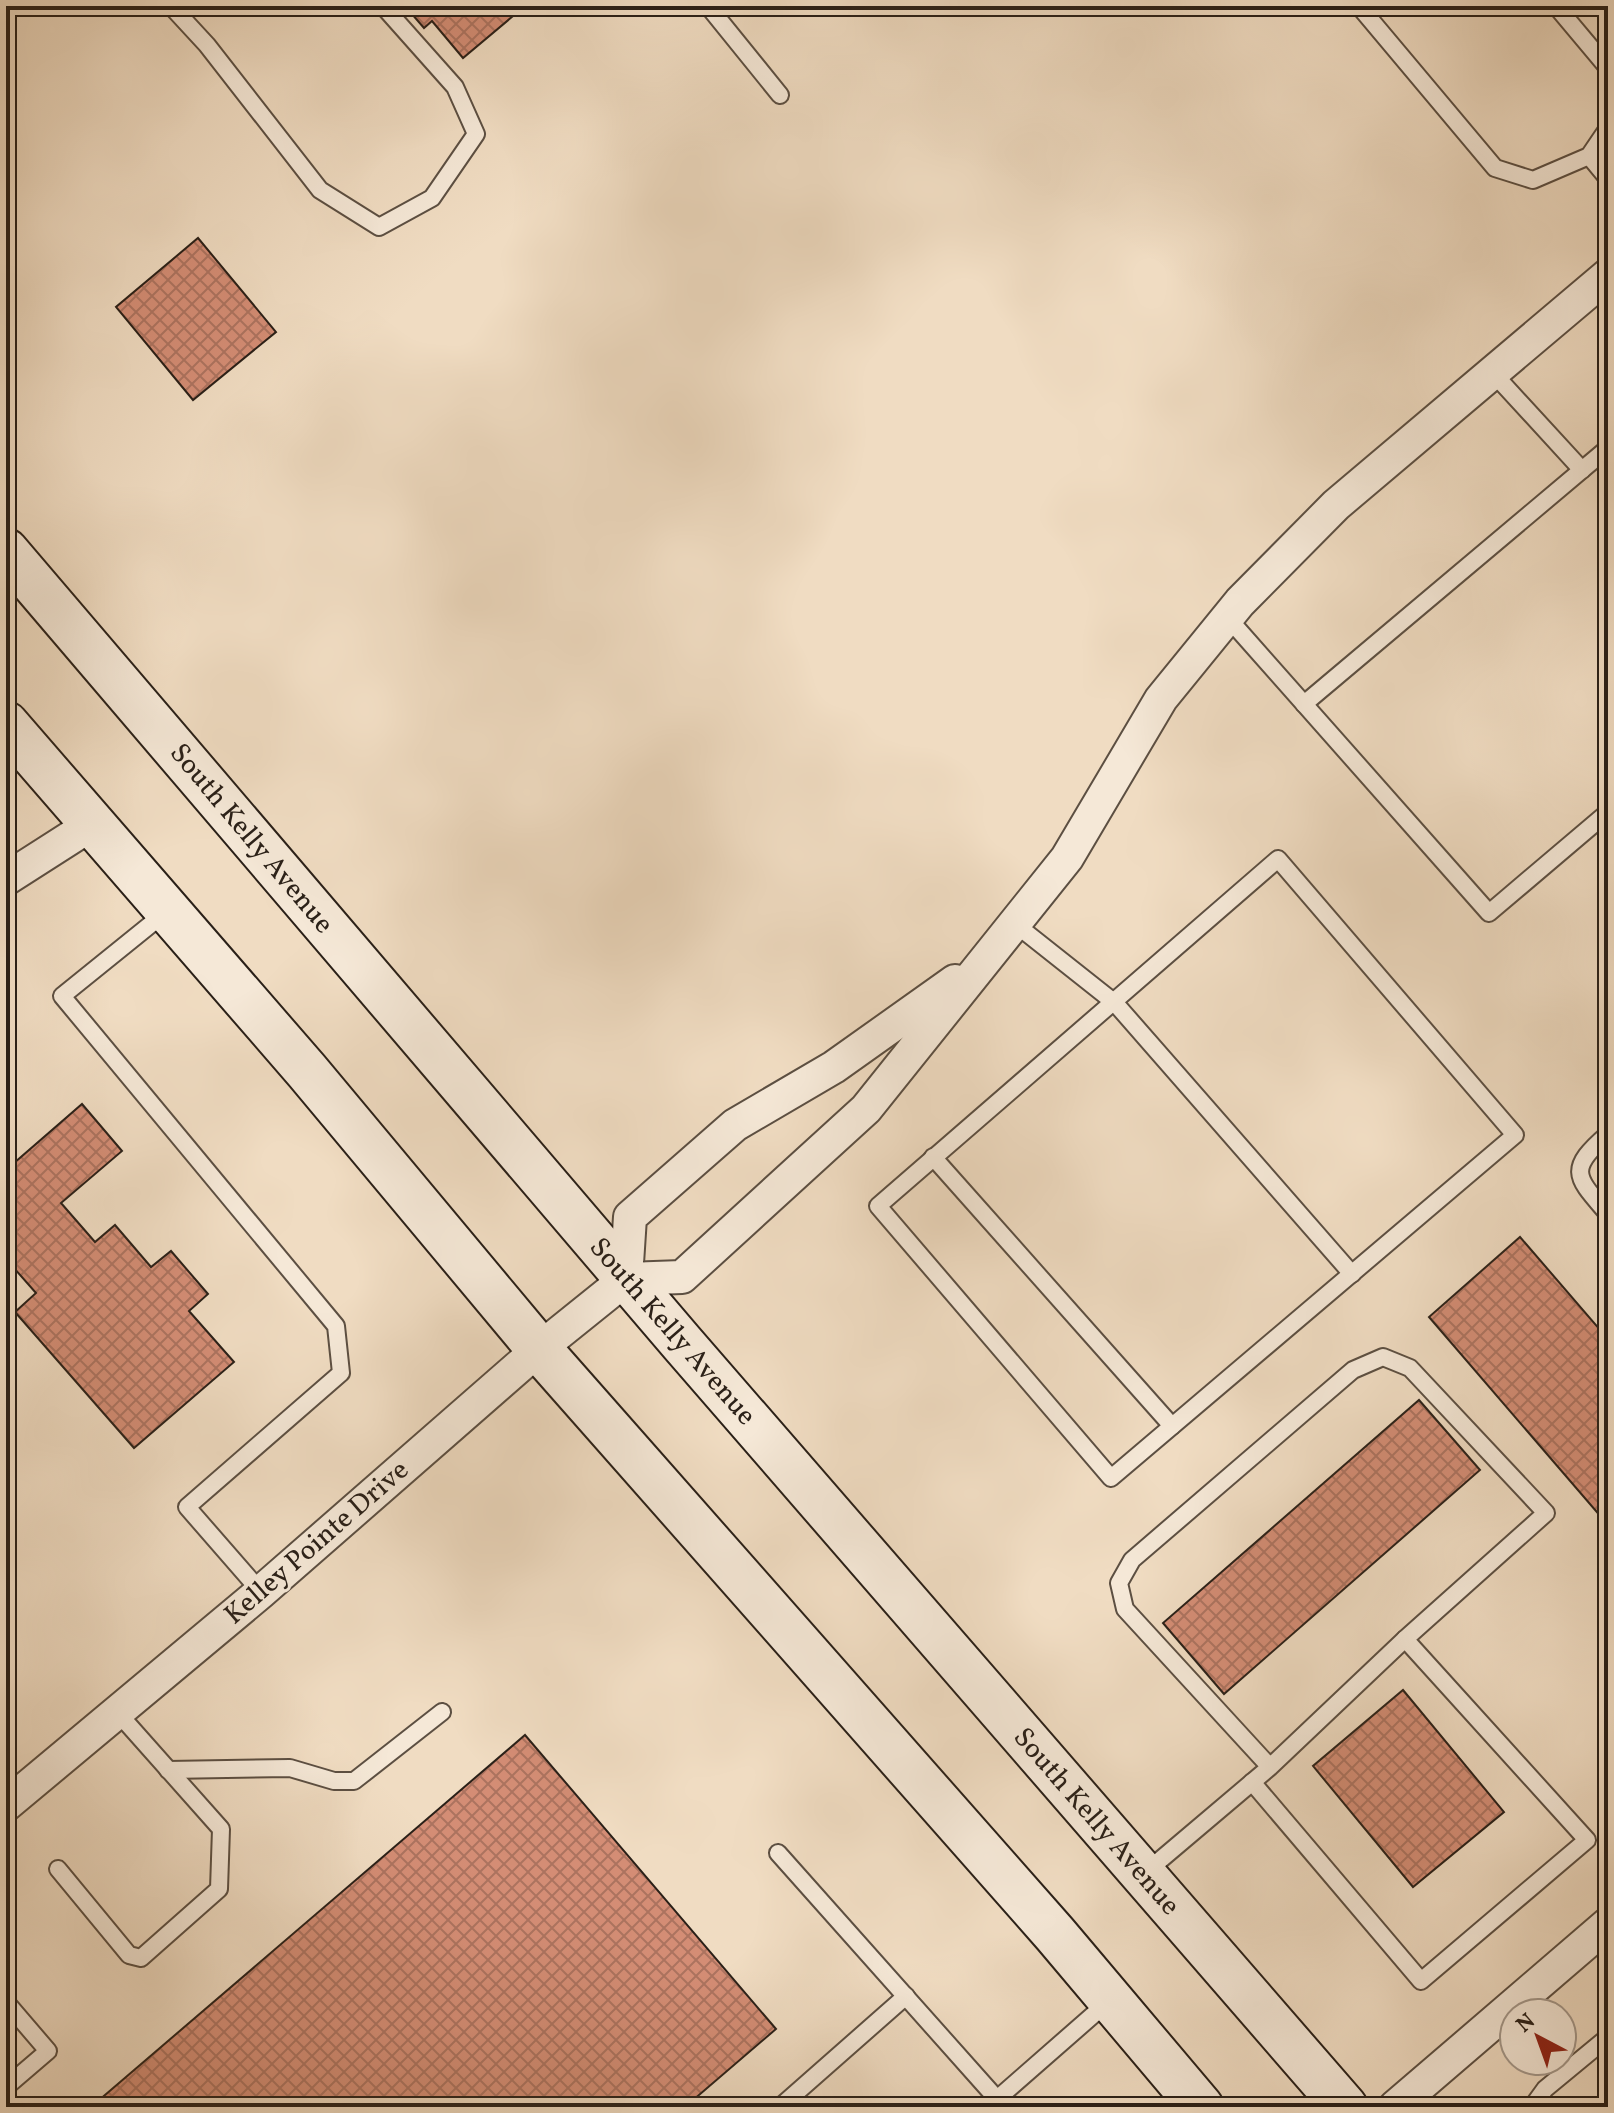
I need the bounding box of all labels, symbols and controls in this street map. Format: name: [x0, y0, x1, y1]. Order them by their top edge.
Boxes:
street label: South Kelly Avenue: [160, 735, 342, 943]
street label: South Kelly Avenue: [579, 1230, 765, 1434]
street label: Kelley Pointe Drive: [216, 1452, 418, 1634]
street label: South Kelly Avenue: [1003, 1720, 1189, 1924]
north arrow: [1498, 1997, 1578, 2077]
text: N: [1510, 2007, 1543, 2041]

